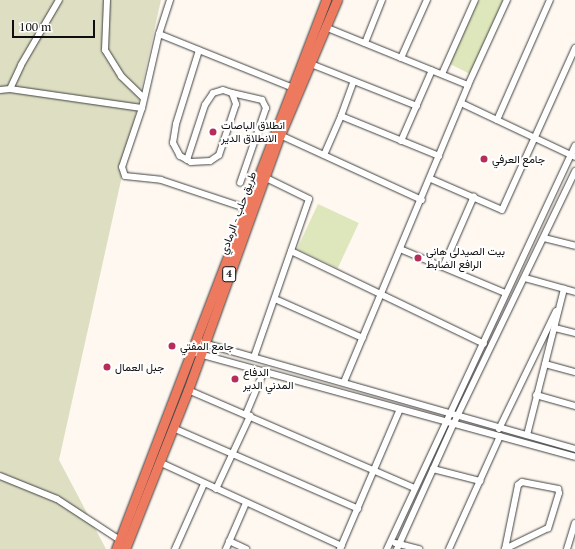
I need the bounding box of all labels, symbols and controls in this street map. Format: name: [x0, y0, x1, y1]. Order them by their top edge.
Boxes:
scale bar: [14, 12, 97, 38]
text: 100 m: [19, 19, 51, 34]
place label: انطلاق الباصات الانطلاق الدير: [221, 119, 285, 145]
marker: انطلاق الباصات الانطلاق الدير: [208, 127, 218, 137]
place label: جامع العرفي: [492, 152, 545, 166]
marker: جامع العرفي: [479, 154, 489, 164]
street label: طريق حلب - الرمادي: [217, 169, 259, 257]
place label: بيت الصيدلي هاني الرافع الضابط: [426, 245, 505, 271]
marker: بيت الصيدلي هاني الرافع الضابط: [413, 253, 423, 263]
road number: 4: [222, 266, 236, 282]
place label: جامع المفتي: [180, 339, 234, 353]
marker: جامع المفتي: [167, 341, 177, 351]
place label: جبل العمال: [115, 360, 164, 374]
marker: جبل العمال: [102, 362, 112, 372]
place label: الدفاع المدني الدير: [243, 366, 293, 392]
marker: الدفاع المدني الدير: [230, 374, 240, 384]

